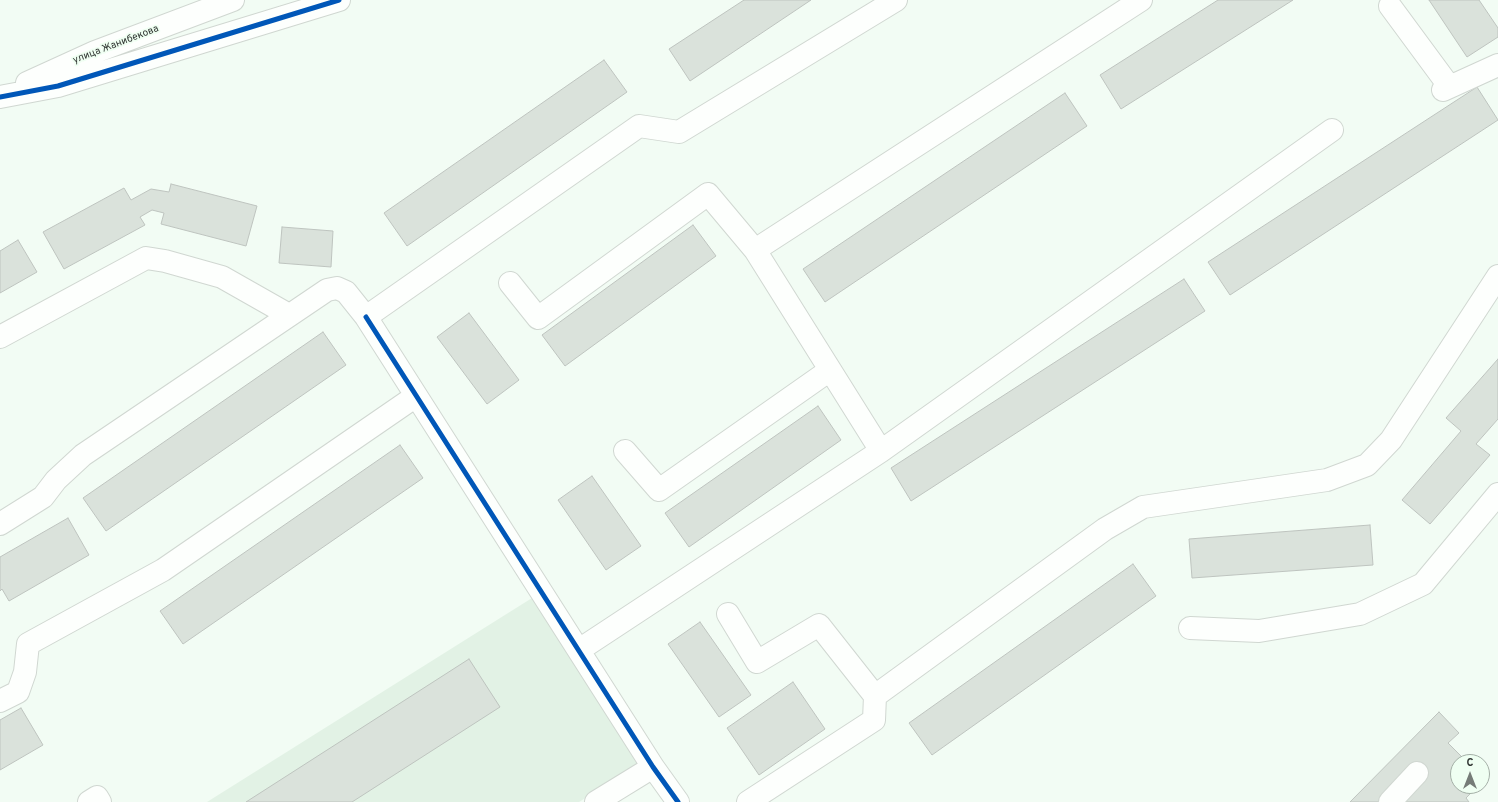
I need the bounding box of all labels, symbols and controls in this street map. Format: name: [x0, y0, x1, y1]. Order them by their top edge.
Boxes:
street label: улица Жанибекова: [71, 23, 161, 67]
north arrow: [1450, 754, 1490, 794]
text: С: [1466, 756, 1474, 770]

